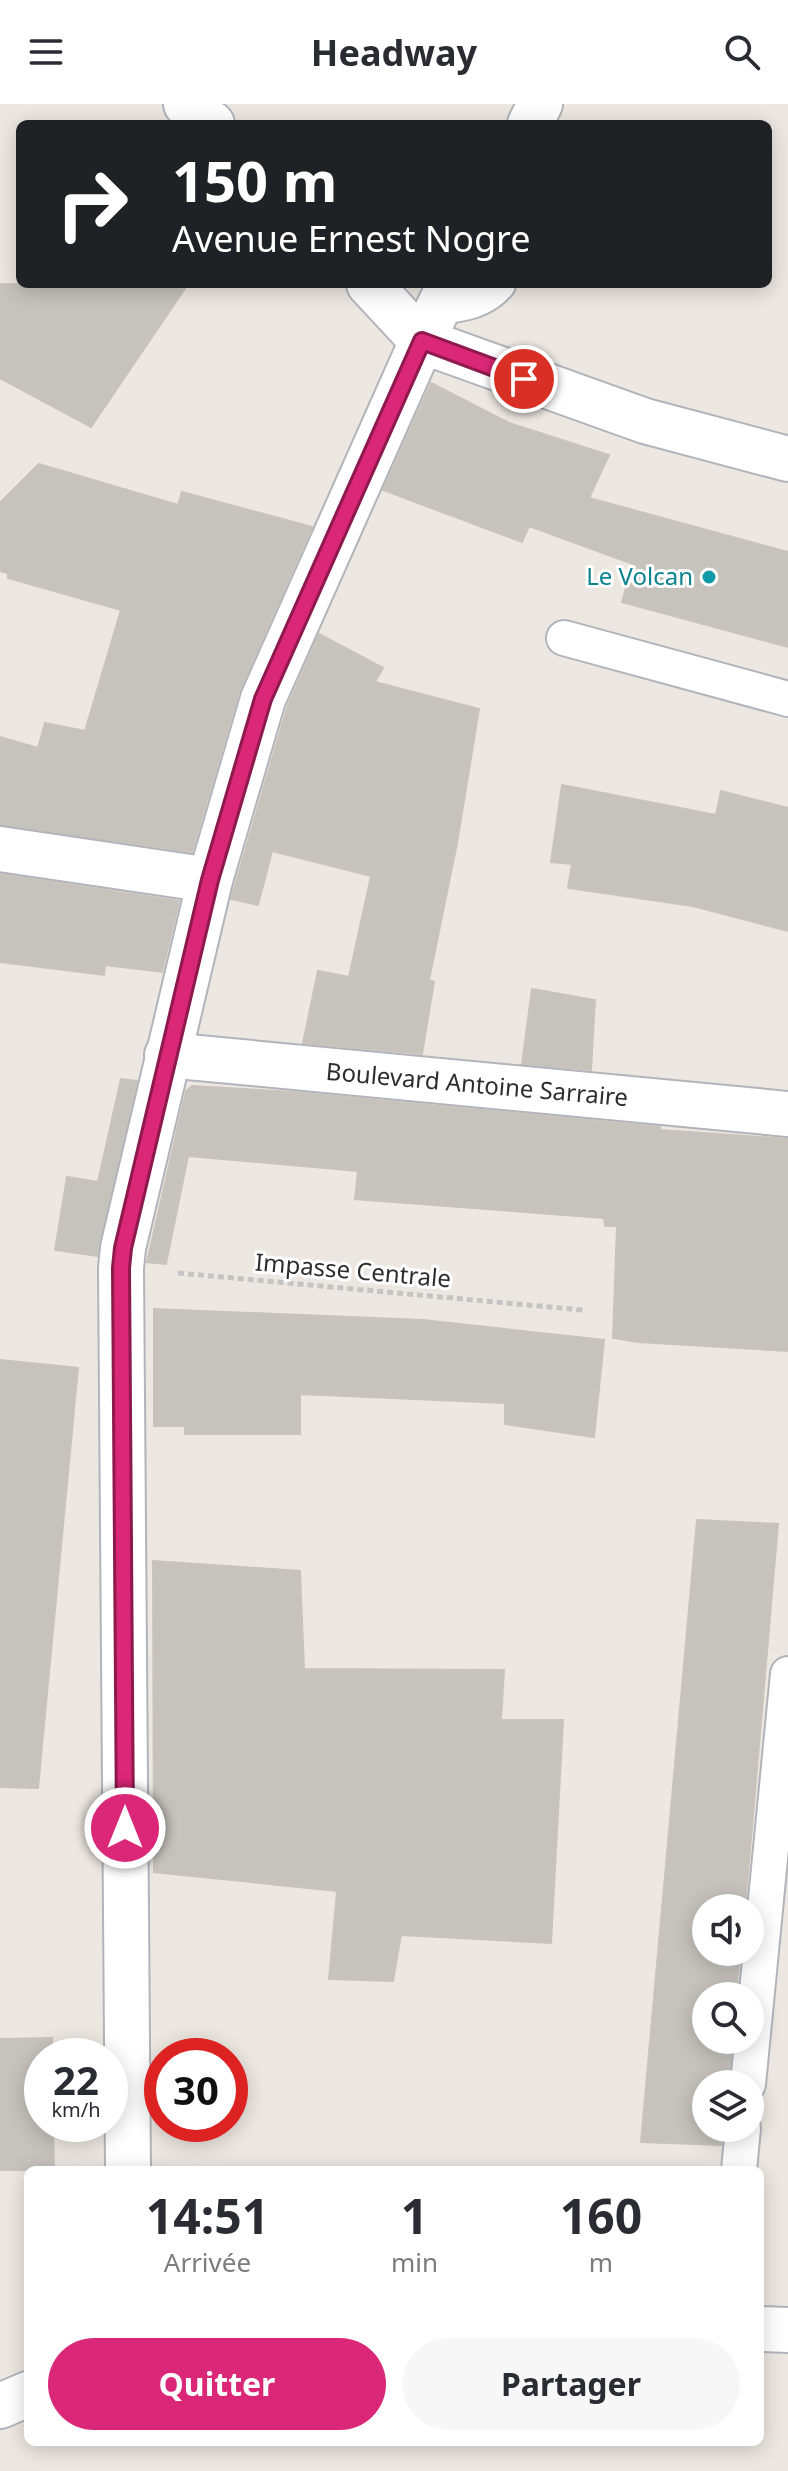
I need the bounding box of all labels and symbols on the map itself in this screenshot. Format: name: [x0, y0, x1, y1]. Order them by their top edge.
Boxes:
pin: [490, 345, 558, 413]
place label: Le Volcan: [586, 559, 693, 592]
marker: Le Volcan: [700, 568, 718, 586]
street label: Boulevard Antoine Sarraire: [325, 1054, 630, 1113]
street label: Impasse Centrale: [254, 1245, 452, 1295]
position arrow: [83, 1786, 167, 1870]
speed limit sign: 30: [144, 2038, 248, 2142]

